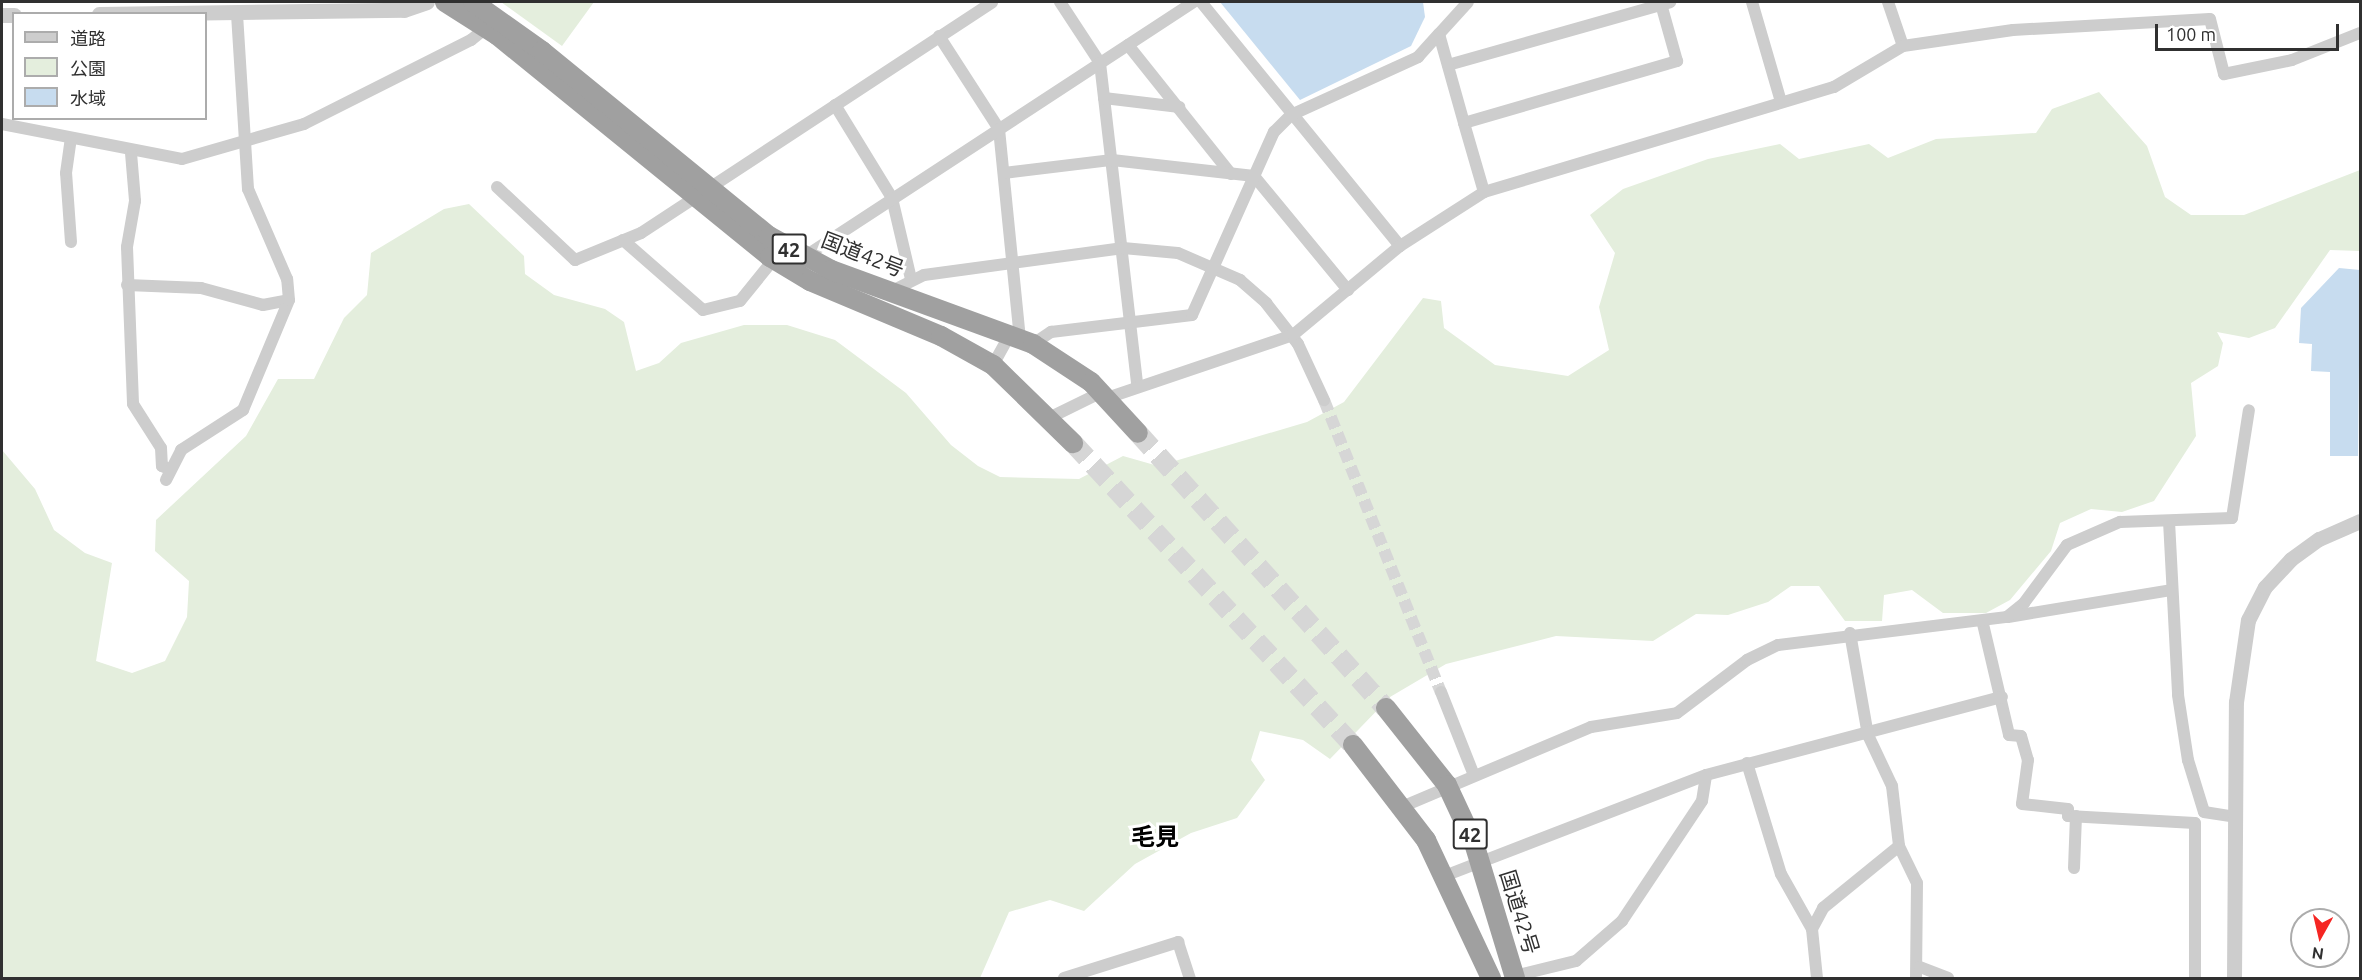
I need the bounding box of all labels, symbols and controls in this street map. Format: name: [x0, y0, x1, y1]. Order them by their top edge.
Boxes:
legend: [12, 12, 207, 120]
scale bar: [2158, 12, 2342, 50]
text: 100 m: [2166, 24, 2216, 44]
text: 道路: [70, 28, 106, 48]
text: 公園: [70, 58, 106, 78]
text: 水域: [70, 88, 106, 108]
street label: 国道42号: [818, 227, 908, 281]
road number: 42: [771, 232, 807, 266]
road number: 42: [1452, 817, 1488, 851]
district label: 毛見: [1131, 823, 1179, 851]
street label: 国道42号: [1495, 867, 1545, 957]
north arrow: [2290, 908, 2350, 968]
text: N: [2311, 944, 2325, 964]

